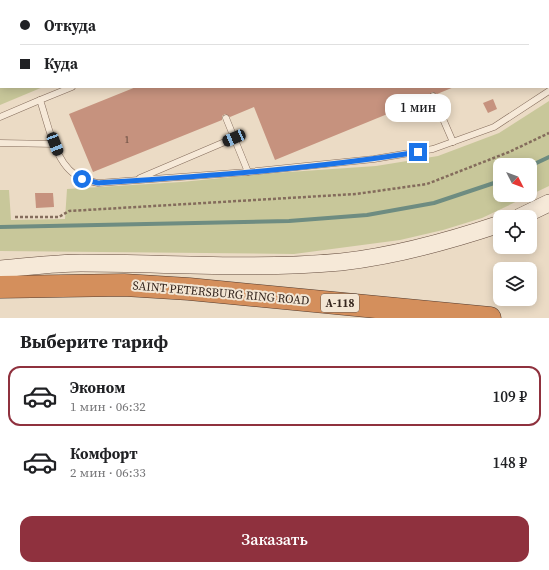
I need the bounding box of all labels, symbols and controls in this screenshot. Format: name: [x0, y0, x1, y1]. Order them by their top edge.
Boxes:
text: Откуда: [44, 15, 96, 36]
text: Куда: [44, 53, 78, 74]
callout: 1 мин: [385, 94, 451, 122]
text: 1 мин: [400, 99, 436, 116]
car: [221, 128, 247, 148]
car: [45, 131, 65, 157]
house number: 1: [125, 133, 130, 146]
route end: [409, 143, 427, 161]
north arrow: [493, 158, 537, 202]
map controls: [493, 158, 537, 306]
route start: [73, 170, 91, 188]
button: locate: [493, 210, 537, 254]
button: layers: [493, 262, 537, 306]
street label: SAINT PETERSBURG RING ROAD: [132, 277, 310, 309]
road number: А-118: [321, 294, 359, 312]
text: Выберите тариф: [20, 329, 168, 354]
text: Эконом: [70, 377, 125, 398]
icon: car: [22, 378, 58, 414]
text: 109 ₽: [492, 386, 527, 407]
text: 1 мин · 06:32: [70, 398, 146, 415]
text: Комфорт: [70, 443, 138, 464]
icon: car: [22, 444, 58, 480]
text: 148 ₽: [492, 452, 527, 473]
text: 2 мин · 06:33: [70, 464, 146, 481]
button: Заказать: [20, 516, 529, 562]

